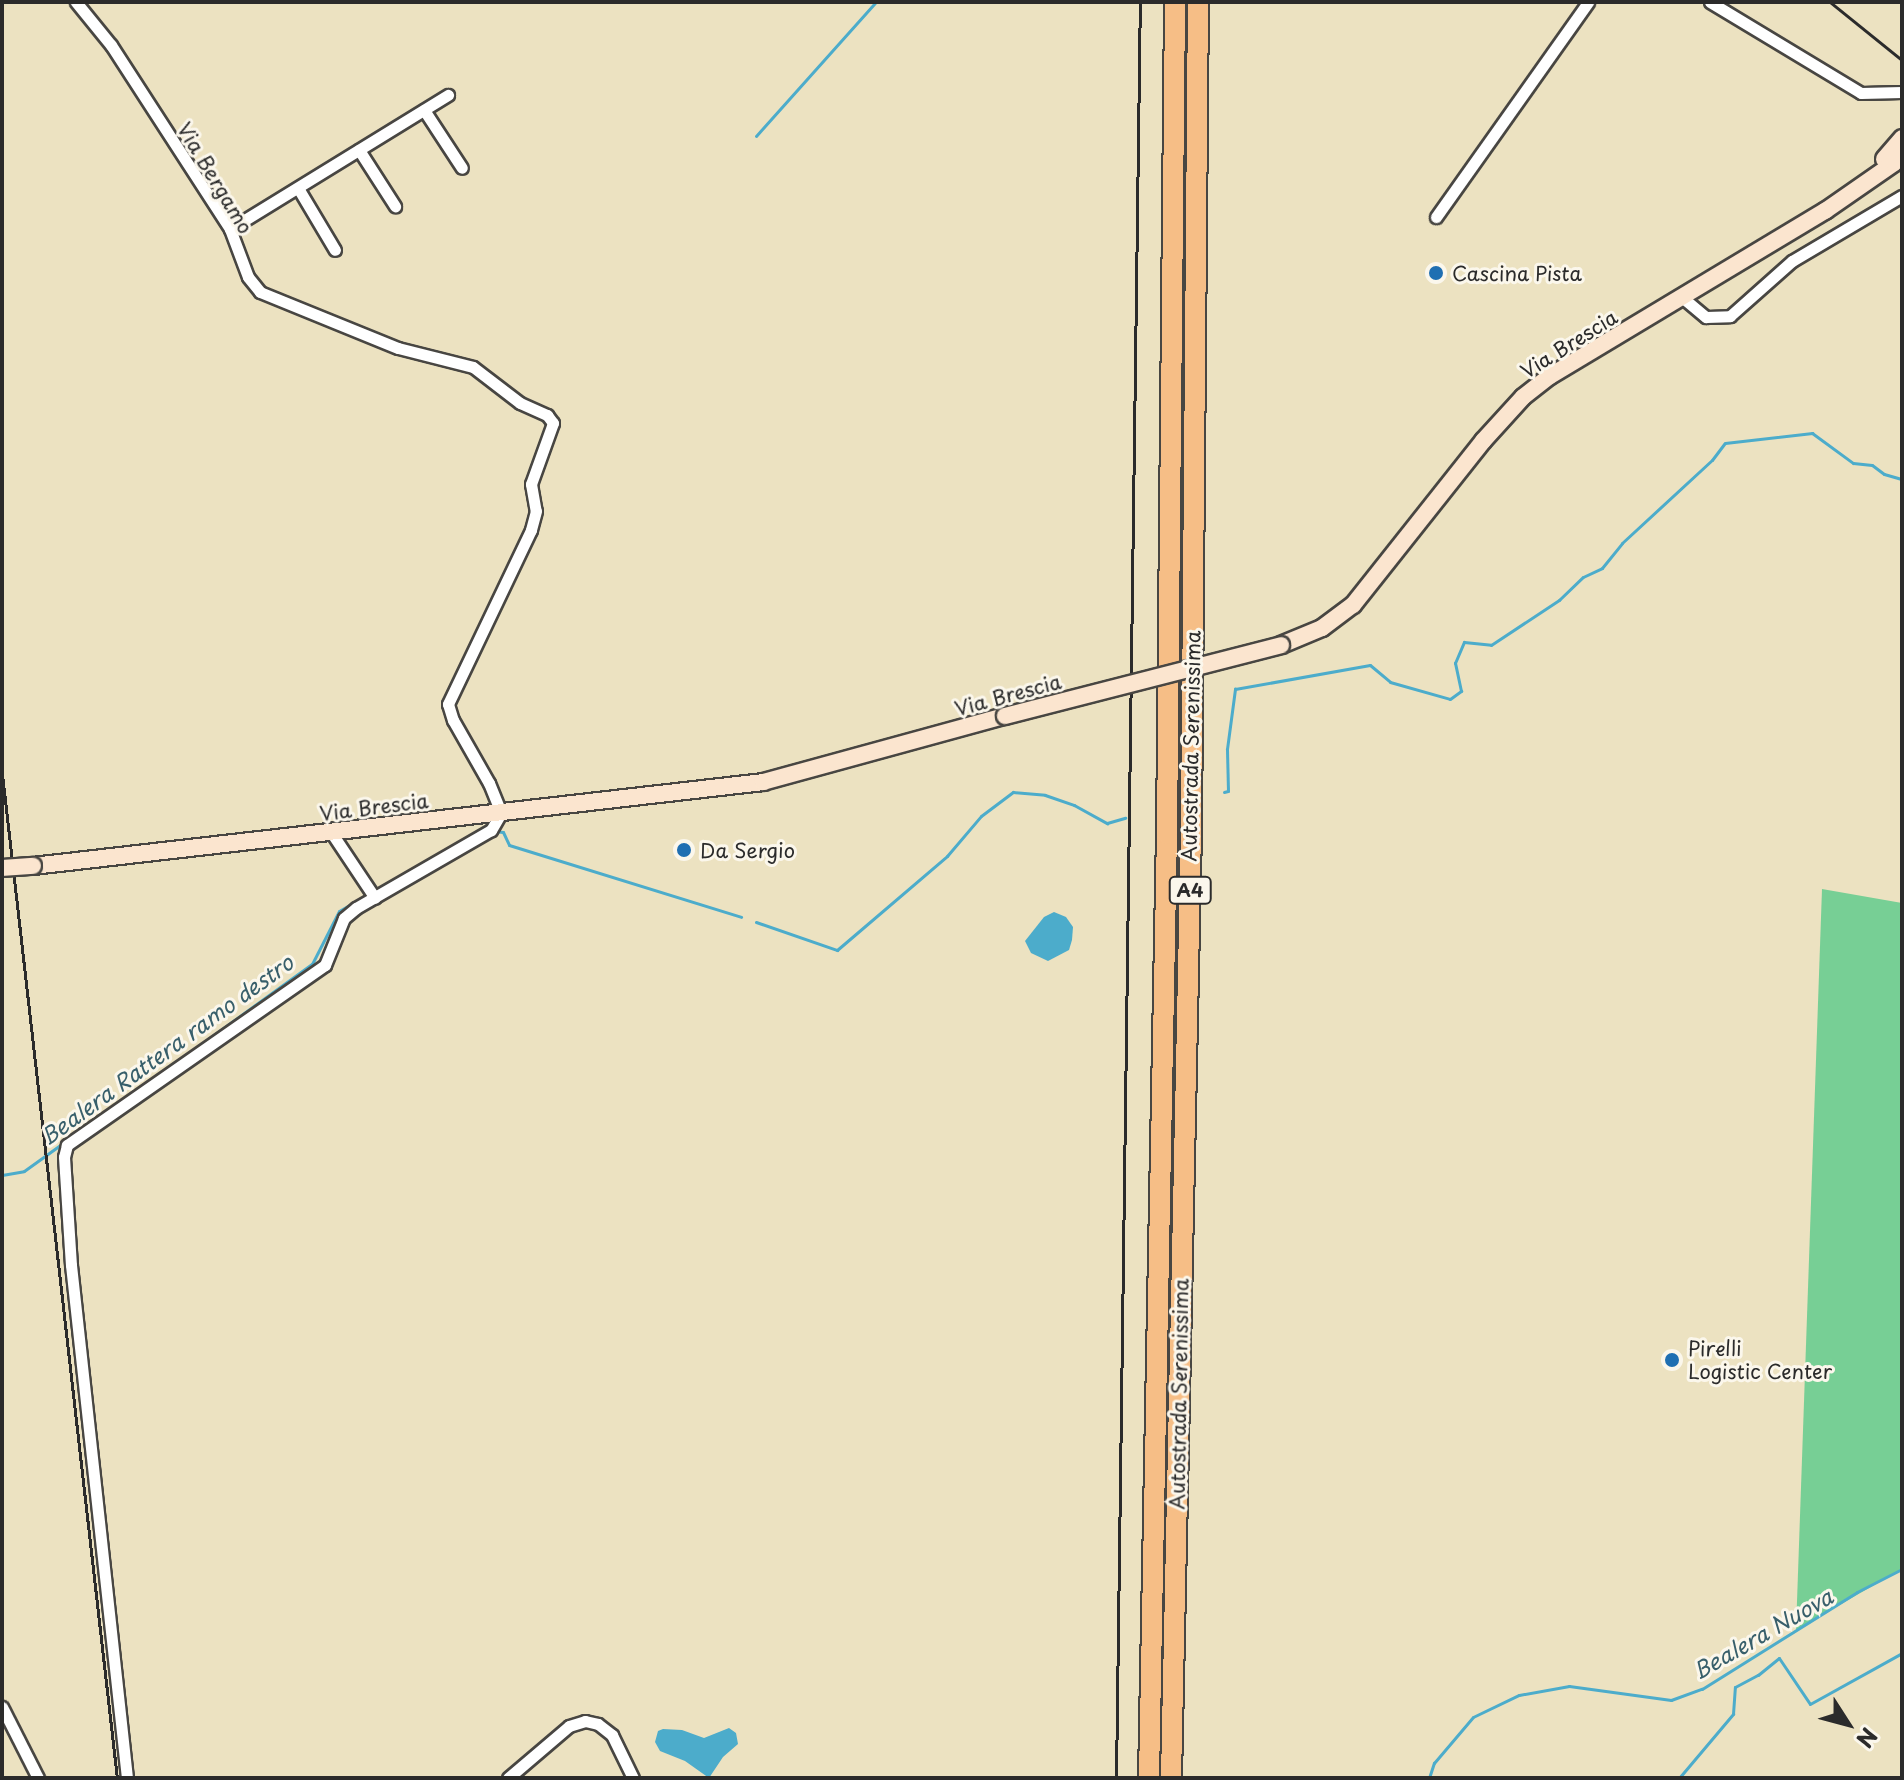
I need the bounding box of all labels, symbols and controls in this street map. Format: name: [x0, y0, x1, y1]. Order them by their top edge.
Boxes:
street label: Via Bergamo: [173, 118, 257, 238]
place label: Cascina Pista: [1452, 261, 1583, 285]
marker: Cascina Pista: [1427, 264, 1445, 282]
street label: Via Brescia: [1516, 305, 1622, 383]
street label: Autostrada Serenissima: [1177, 630, 1205, 862]
street label: Via Brescia: [952, 669, 1064, 721]
street label: Via Brescia: [318, 788, 430, 826]
place label: Da Sergio: [700, 838, 796, 862]
marker: Da Sergio: [675, 841, 693, 859]
road number: A4: [1168, 876, 1212, 904]
water label: Bealera Rattera ramo destro: [34, 948, 298, 1150]
street label: Autostrada Serenissima: [1165, 1278, 1193, 1510]
place label: Pirelli Logistic Center: [1688, 1336, 1832, 1383]
marker: Pirelli Logistic Center: [1663, 1351, 1681, 1369]
water label: Bealera Nuova: [1687, 1582, 1837, 1684]
north arrow: [1808, 1684, 1888, 1764]
text: N: [1849, 1722, 1886, 1755]

